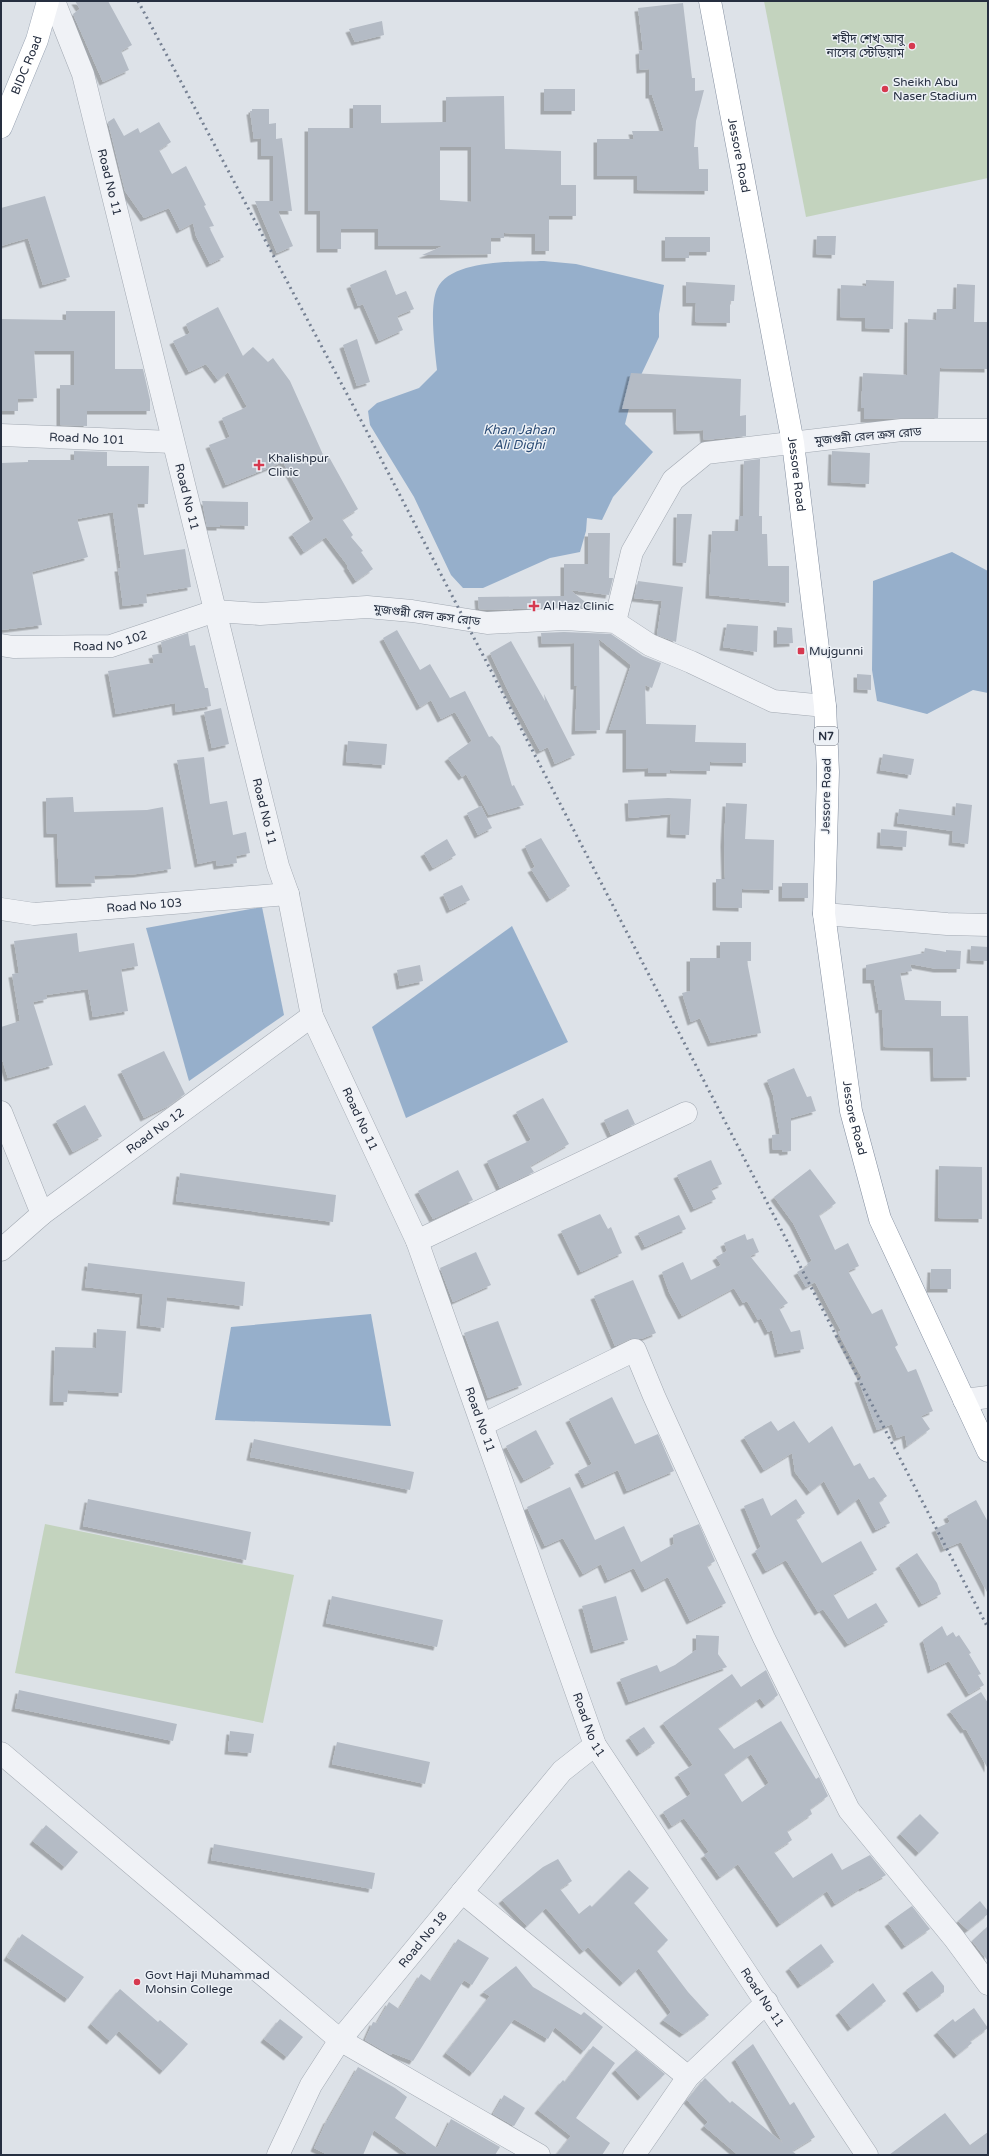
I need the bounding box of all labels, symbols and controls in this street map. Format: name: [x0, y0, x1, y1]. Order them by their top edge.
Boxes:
place label: শহীদ শেখ আবু নাসের স্টেডিয়াম: [826, 31, 906, 60]
street label: BIDC Road: [8, 34, 45, 97]
marker: শহীদ শেখ আবু নাসের স্টেডিয়াম: [907, 41, 917, 51]
place label: Sheikh Abu Naser Stadium: [893, 75, 977, 103]
marker: Sheikh Abu Naser Stadium: [880, 84, 890, 94]
street label: Jessore Road: [725, 117, 753, 194]
street label: Road No 11: [95, 147, 125, 217]
water label: Khan Jahan Ali Dighi: [483, 422, 556, 453]
street label: মুজগুন্নী রেল ক্রস রোড: [813, 423, 923, 449]
street label: Road No 101: [49, 430, 125, 447]
street label: Jessore Road: [785, 435, 808, 512]
place label: Khalishpur Clinic: [268, 451, 329, 479]
marker: Khalishpur Clinic: [253, 459, 265, 471]
street label: Road No 11: [172, 462, 202, 532]
place label: Al Haz Clinic: [543, 599, 614, 613]
street label: মুজগুন্নী রেল ক্রস রোড: [372, 600, 482, 630]
marker: Al Haz Clinic: [528, 600, 540, 612]
street label: Road No 102: [73, 627, 149, 653]
place label: Mujgunni: [809, 644, 863, 658]
marker: Mujgunni: [796, 646, 806, 656]
road number: N7: [814, 727, 838, 745]
street label: Jessore Road: [818, 758, 834, 834]
street label: Road No 11: [250, 777, 280, 846]
street label: Road No 103: [106, 895, 183, 915]
street label: Jessore Road: [840, 1080, 869, 1157]
street label: Road No 11: [339, 1085, 381, 1153]
street label: Road No 12: [124, 1105, 187, 1157]
street label: Road No 11: [462, 1385, 498, 1454]
street label: Road No 11: [570, 1691, 608, 1760]
street label: Road No 18: [396, 1909, 450, 1970]
street label: Road No 11: [738, 1965, 787, 2030]
place label: Govt Haji Muhammad Mohsin College: [145, 1968, 270, 1996]
marker: Govt Haji Muhammad Mohsin College: [132, 1977, 142, 1987]

